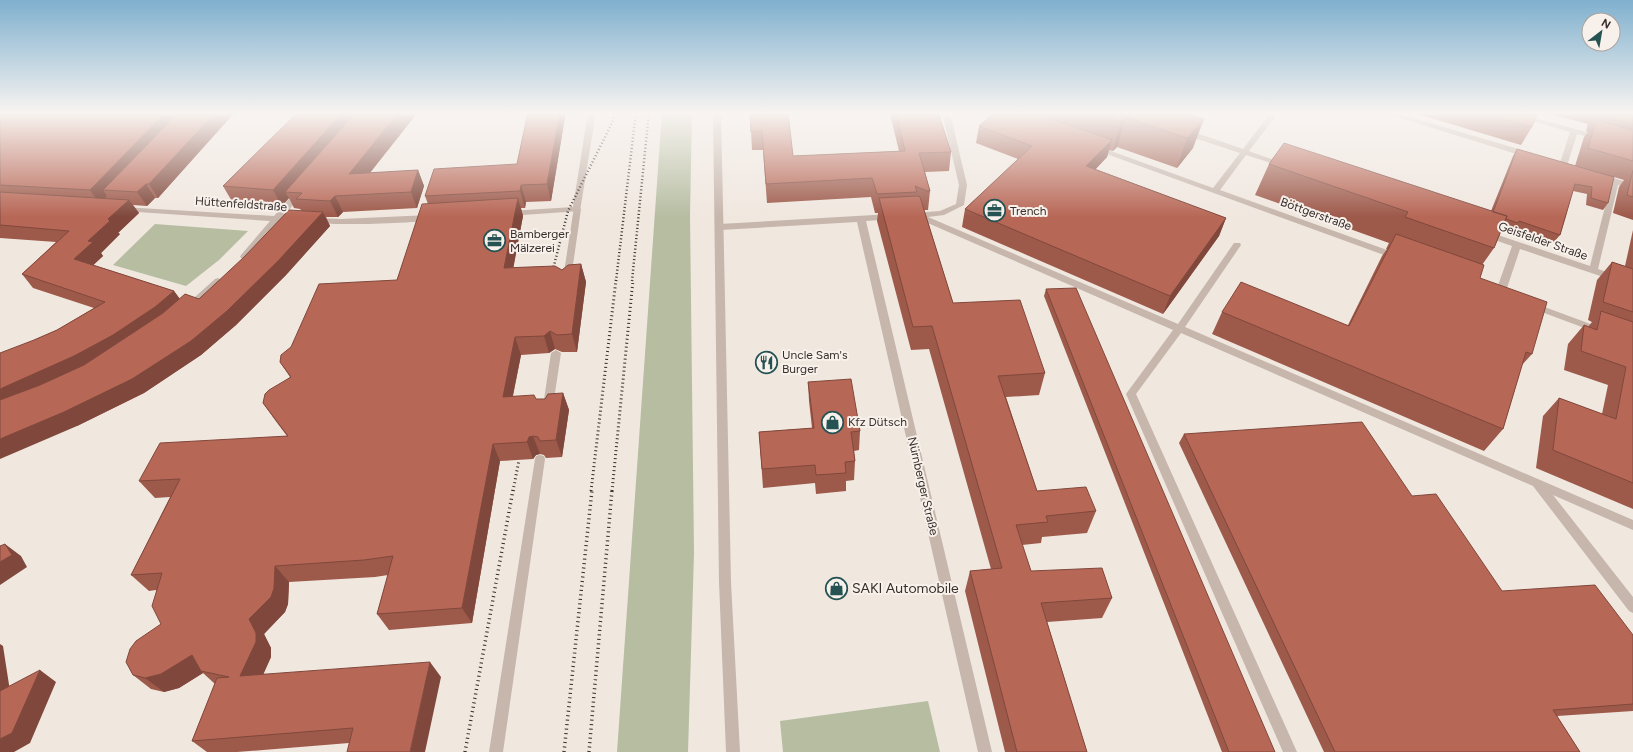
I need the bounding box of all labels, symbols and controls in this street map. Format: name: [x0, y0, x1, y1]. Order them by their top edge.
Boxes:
north arrow: [1581, 12, 1621, 52]
text: N: [1599, 16, 1613, 32]
street label: Hüttenfeldstraße: [194, 194, 288, 214]
street label: Böttgerstraße: [1279, 195, 1354, 233]
office icon: Trench: [982, 198, 1008, 224]
place label: Trench: [1010, 204, 1047, 218]
street label: Geisfelder Straße: [1496, 219, 1590, 263]
place label: Bamberger Mälzerei: [510, 227, 569, 255]
office icon: Bamberger Mälzerei: [482, 228, 508, 254]
place label: Uncle Sam's Burger: [782, 348, 848, 376]
restaurant icon: Uncle Sam's Burger: [754, 349, 780, 375]
shop icon: Kfz Dütsch: [820, 409, 846, 435]
place label: Kfz Dütsch: [848, 415, 907, 429]
street label: Nürnberger Straße: [905, 436, 941, 537]
shop icon: SAKI Automobile: [823, 575, 849, 601]
place label: SAKI Automobile: [852, 580, 959, 597]

